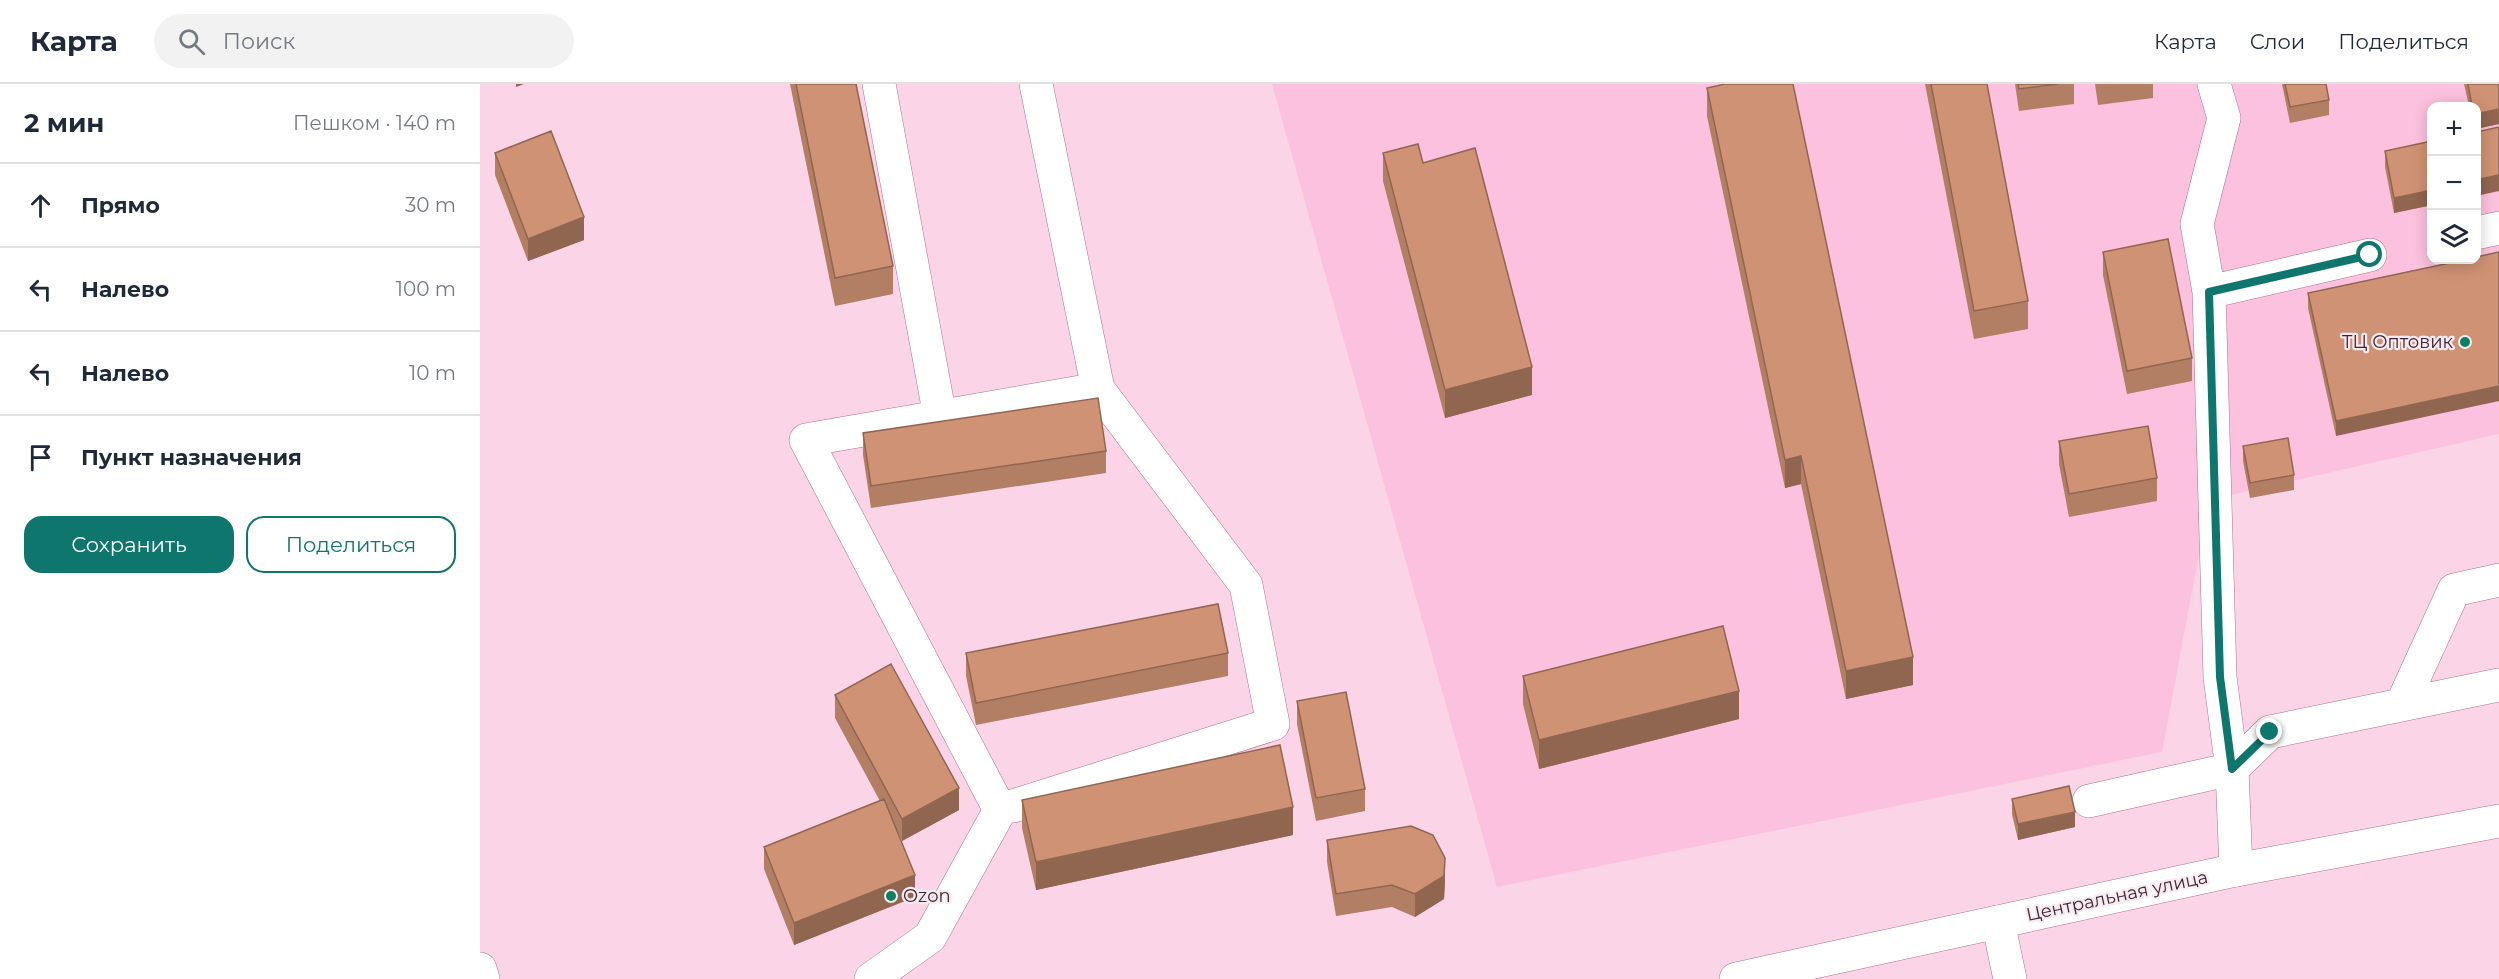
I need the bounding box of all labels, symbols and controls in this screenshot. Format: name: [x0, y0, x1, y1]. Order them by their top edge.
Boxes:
search box: [154, 14, 574, 68]
text: Карта: [30, 24, 118, 58]
icon: search: [175, 25, 208, 58]
text: Поиск: [223, 28, 295, 55]
text: Карта: [2154, 29, 2217, 54]
text: Слои: [2250, 29, 2305, 54]
text: Поделиться: [2338, 29, 2469, 54]
map controls: [2427, 102, 2481, 264]
button: +: [2427, 102, 2481, 156]
text: 2 мин: [24, 107, 104, 139]
text: Пешком · 140 m: [293, 111, 456, 135]
button: −: [2427, 156, 2481, 210]
icon: ahead: [24, 189, 57, 222]
text: Прямо: [81, 192, 160, 219]
text: 30 m: [405, 193, 456, 217]
button: layers: [2427, 210, 2481, 264]
route start: [2356, 241, 2382, 267]
icon: left: [24, 273, 57, 306]
text: Налево: [81, 276, 169, 303]
text: 100 m: [396, 277, 456, 301]
place label: ТЦ Оптовик: [2342, 331, 2454, 353]
marker: ТЦ Оптовик: [2458, 335, 2472, 349]
icon: left: [24, 357, 57, 390]
text: Налево: [81, 360, 169, 387]
text: 10 m: [409, 361, 456, 385]
icon: arrive: [24, 441, 57, 474]
text: Пункт назначения: [81, 444, 302, 471]
button: Сохранить: [24, 516, 234, 573]
button: Поделиться: [246, 516, 456, 573]
route end: [2256, 718, 2282, 744]
street label: Центральная улица: [2024, 866, 2210, 926]
place label: Ozon: [903, 885, 951, 907]
marker: Ozon: [884, 889, 898, 903]

